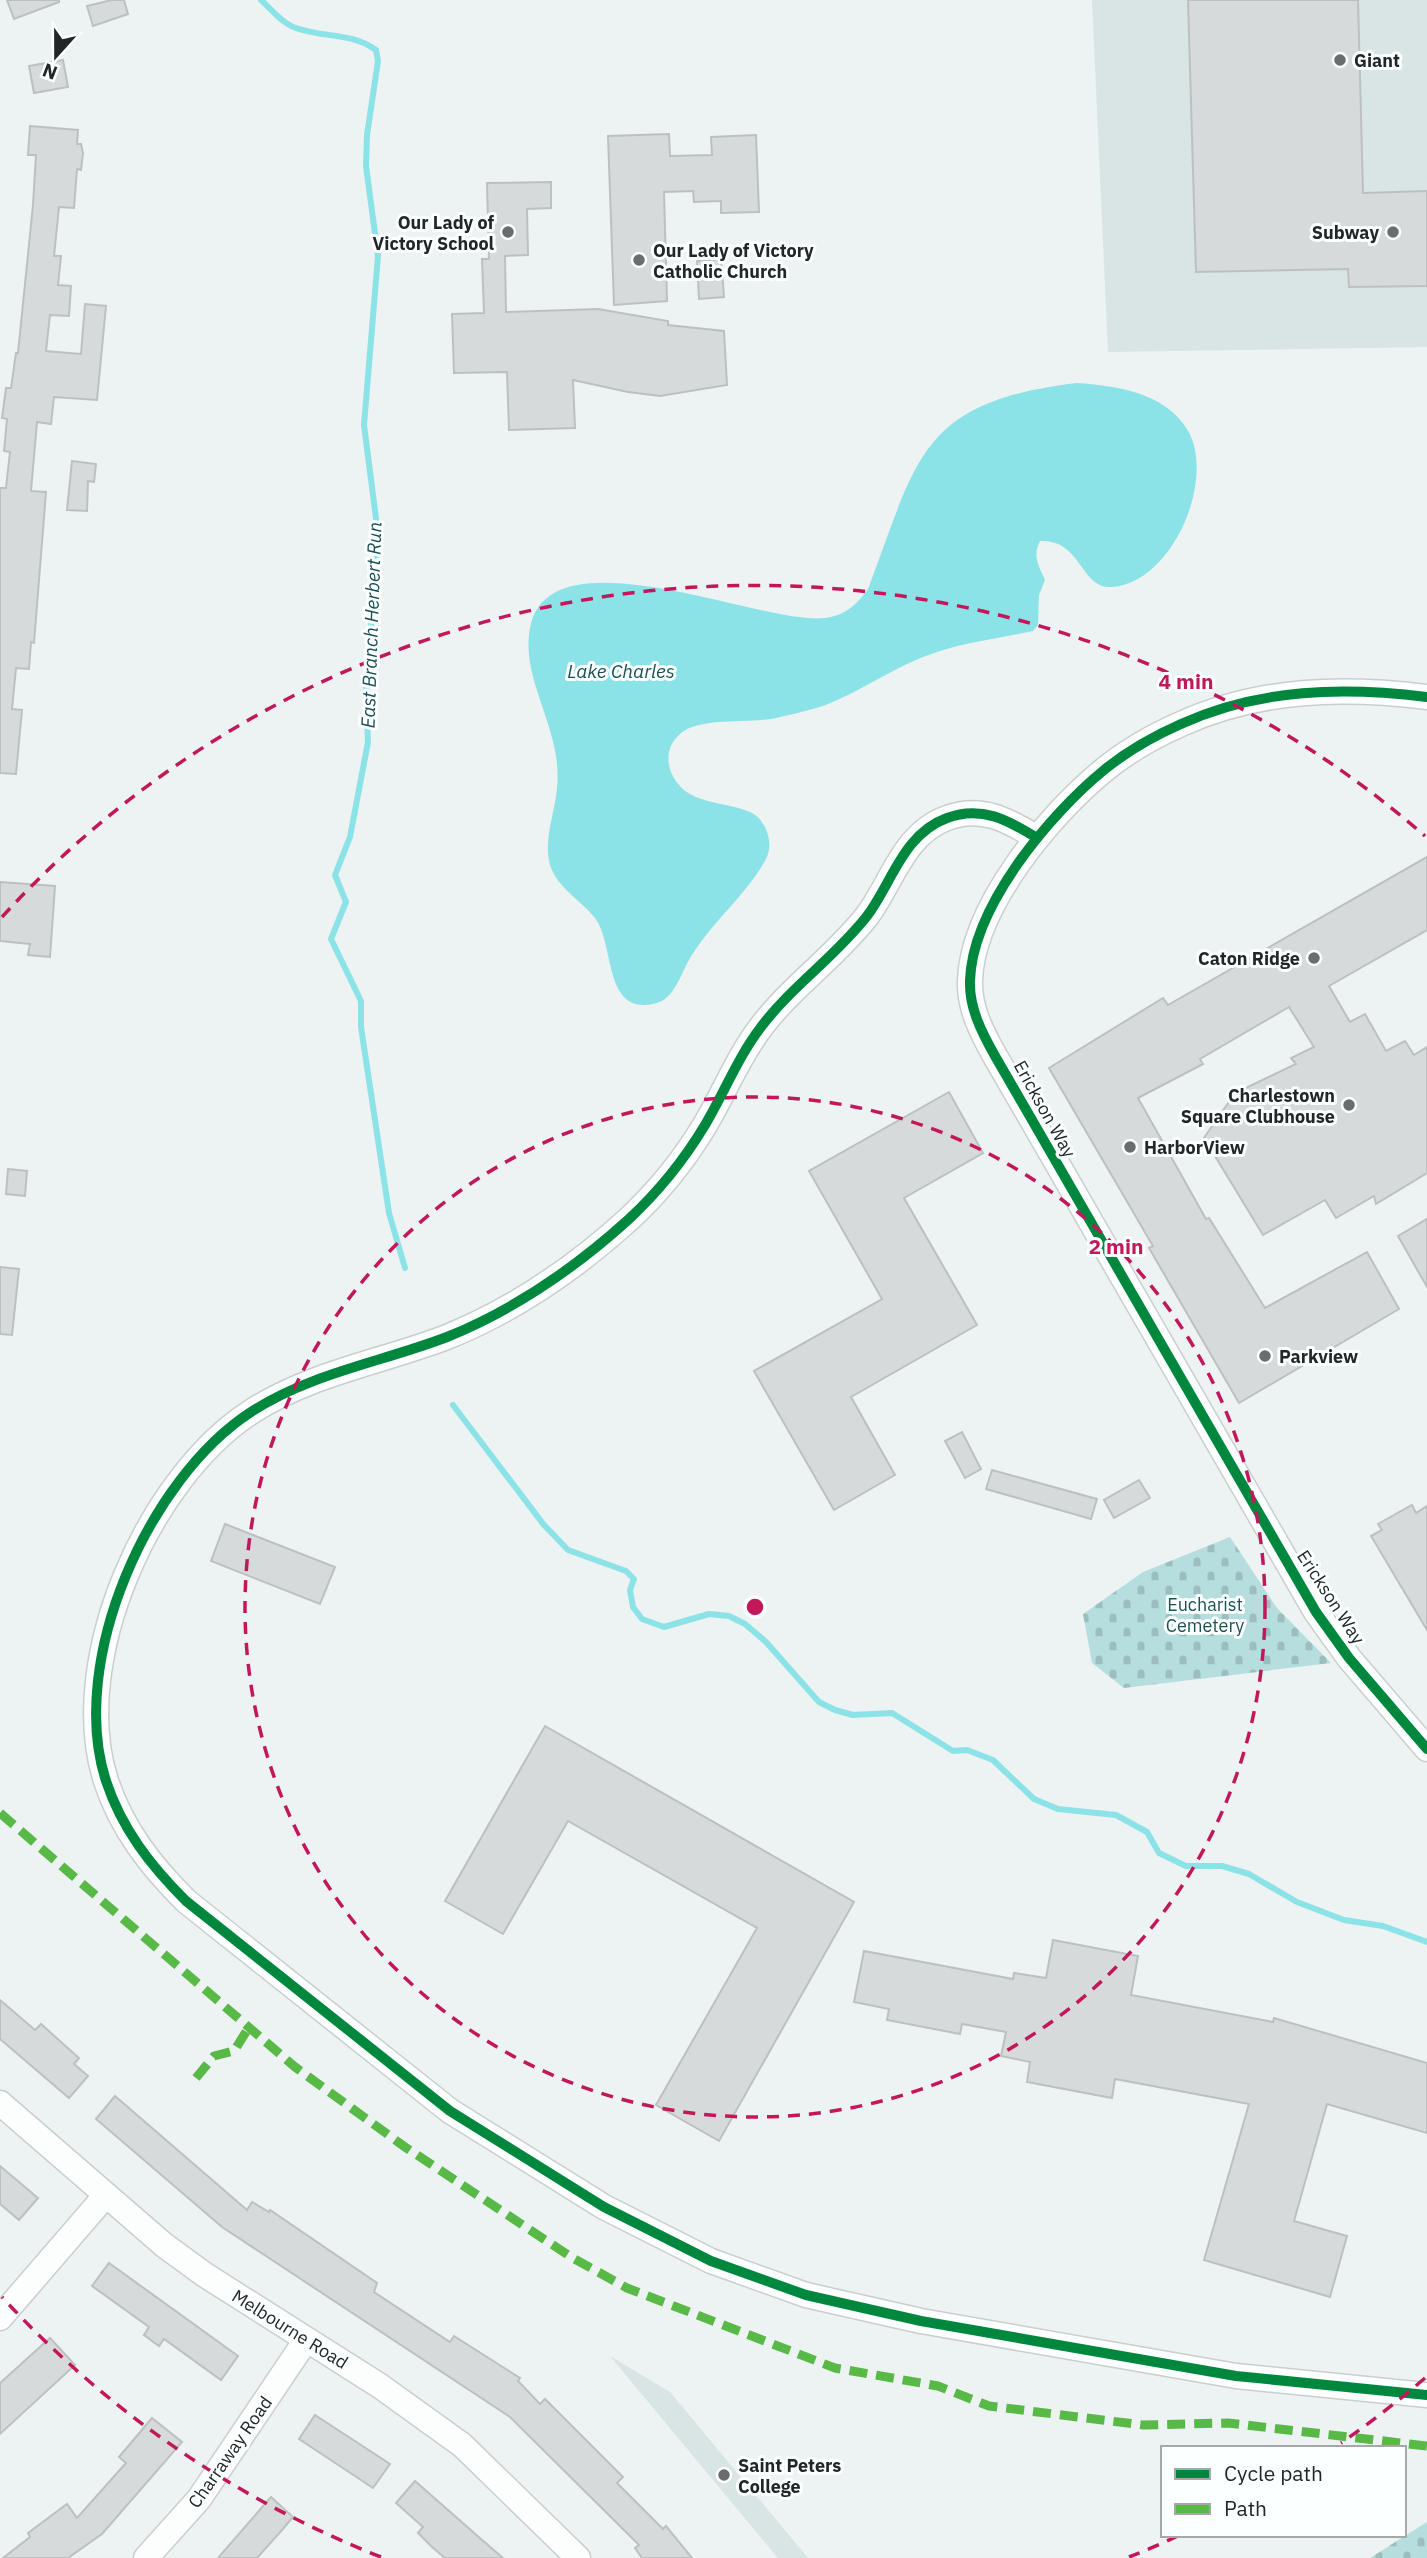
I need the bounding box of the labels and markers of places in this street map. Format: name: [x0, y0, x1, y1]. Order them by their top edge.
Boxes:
place label: Giant: [1354, 49, 1400, 72]
marker: Giant: [1332, 52, 1348, 68]
place label: Our Lady of Victory School: [373, 211, 495, 255]
place label: Subway: [1312, 221, 1379, 244]
marker: Our Lady of Victory School: [500, 224, 516, 240]
marker: Subway: [1385, 224, 1401, 240]
place label: Our Lady of Victory Catholic Church: [653, 239, 814, 283]
marker: Our Lady of Victory Catholic Church: [631, 252, 647, 268]
place label: Caton Ridge: [1198, 947, 1300, 970]
marker: Caton Ridge: [1306, 950, 1322, 966]
place label: Charlestown Square Clubhouse: [1181, 1084, 1335, 1128]
marker: Charlestown Square Clubhouse: [1341, 1097, 1357, 1113]
place label: HarborView: [1144, 1136, 1245, 1159]
marker: HarborView: [1122, 1139, 1138, 1155]
place label: Parkview: [1279, 1345, 1358, 1368]
marker: Parkview: [1257, 1348, 1273, 1364]
centre of rings: [743, 1595, 767, 1619]
place label: Saint Peters College: [738, 2454, 841, 2498]
marker: Saint Peters College: [716, 2467, 732, 2483]

